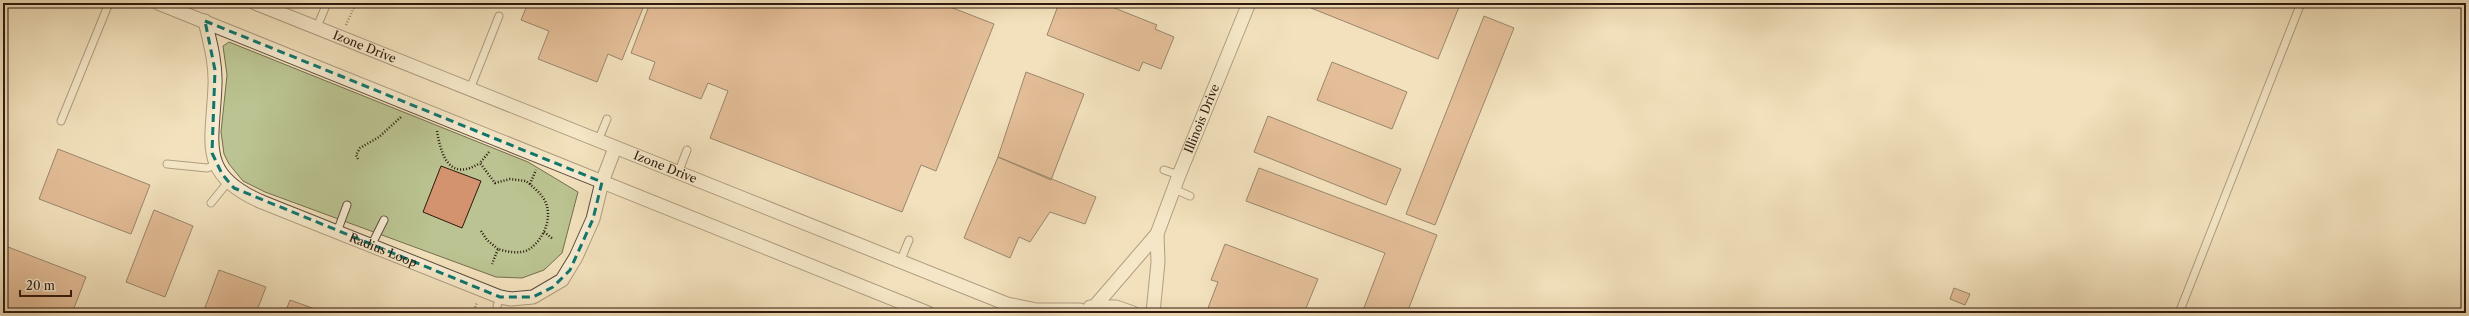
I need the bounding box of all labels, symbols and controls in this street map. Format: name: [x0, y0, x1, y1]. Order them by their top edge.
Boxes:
street label: Izone Drive: [331, 27, 399, 66]
street label: Illinois Drive: [1181, 81, 1222, 155]
street label: Izone Drive: [632, 147, 700, 186]
street label: Radius Loop: [347, 230, 419, 270]
scale bar: [20, 272, 71, 298]
text: 20 m: [26, 278, 55, 293]

